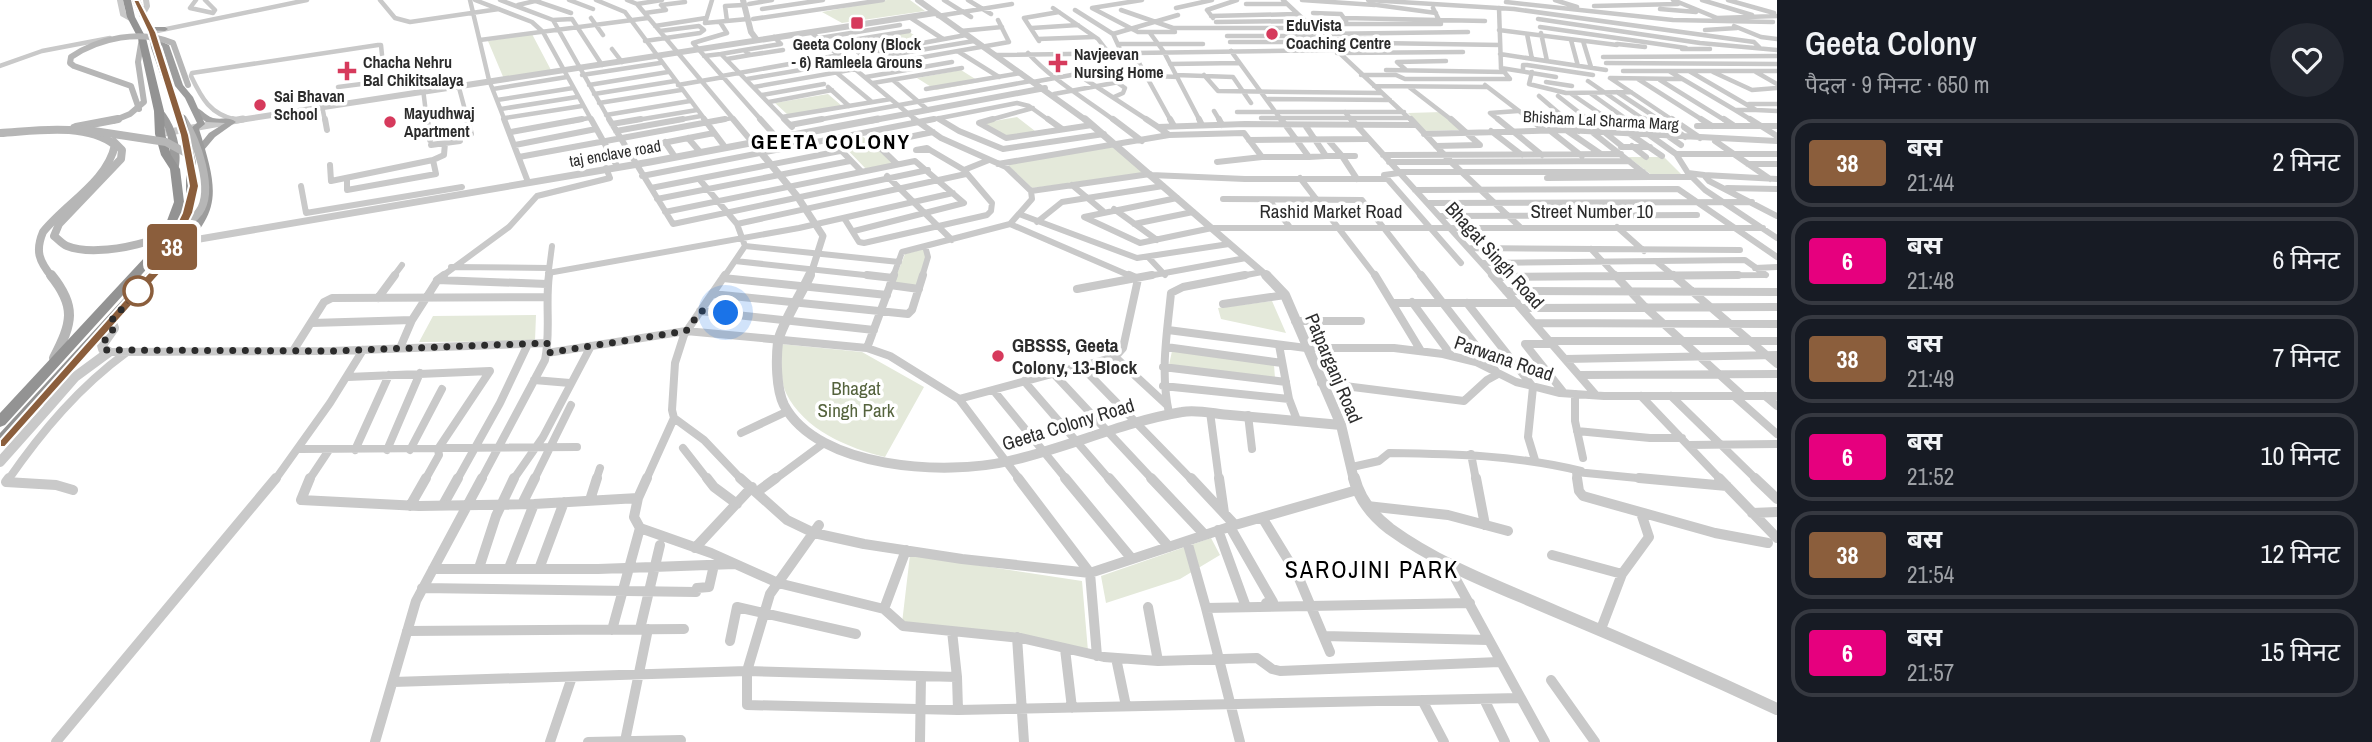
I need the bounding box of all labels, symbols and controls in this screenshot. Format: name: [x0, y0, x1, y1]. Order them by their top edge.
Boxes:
place label: EduVista Coaching Centre: [1286, 14, 1391, 54]
marker: Geeta Colony (Block - 6) Ramleela Grouns: [849, 15, 865, 31]
text: Geeta Colony: [1805, 21, 1976, 65]
button: heart: [2270, 23, 2344, 97]
marker: EduVista Coaching Centre: [1264, 26, 1280, 42]
place label: Geeta Colony (Block - 6) Ramleela Grouns: [791, 33, 923, 73]
place label: Navjeevan Nursing Home: [1074, 43, 1164, 83]
place label: Chacha Nehru Bal Chikitsalaya: [363, 51, 464, 91]
marker: Navjeevan Nursing Home: [1048, 53, 1068, 73]
marker: Chacha Nehru Bal Chikitsalaya: [337, 61, 357, 81]
text: पैदल · 9 मिनट · 650 m: [1805, 69, 1990, 100]
place label: Sai Bhavan School: [274, 85, 345, 125]
marker: Sai Bhavan School: [252, 97, 268, 113]
place label: Mayudhwaj Apartment: [404, 102, 475, 142]
street label: Bhisham Lal Sharma Marg: [1522, 105, 1680, 135]
marker: Mayudhwaj Apartment: [382, 114, 398, 130]
district label: GEETA COLONY: [751, 127, 911, 156]
text: बस: [1907, 129, 1942, 164]
street label: taj enclave road: [567, 134, 663, 172]
text: 2 मिनट: [2272, 144, 2340, 179]
text: 38: [1837, 147, 1858, 179]
text: 21:44: [1907, 167, 1954, 198]
street label: Bhagat Singh Road: [1440, 196, 1550, 314]
street label: Rashid Market Road: [1260, 198, 1402, 224]
street label: Street Number 10: [1531, 198, 1653, 224]
line badge: 38: [140, 224, 204, 270]
text: बस: [1907, 227, 1942, 262]
text: 38: [161, 231, 183, 263]
text: 6 मिनट: [2272, 242, 2340, 277]
text: 6: [1842, 245, 1853, 277]
text: 21:48: [1907, 265, 1954, 296]
unlabelled marker: [123, 276, 153, 306]
your location: [708, 295, 743, 330]
street label: Patparganj Road: [1299, 309, 1369, 427]
text: बस: [1907, 325, 1942, 360]
street label: Parwana Road: [1451, 329, 1557, 387]
place label: GBSSS, Geeta Colony, 13-Block: [1012, 332, 1138, 380]
text: 7 मिनट: [2272, 340, 2340, 375]
text: 38: [1837, 343, 1858, 375]
marker: GBSSS, Geeta Colony, 13-Block: [990, 348, 1006, 364]
text: 21:49: [1907, 363, 1954, 394]
park label: Bhagat Singh Park: [817, 375, 895, 423]
street label: Geeta Colony Road: [999, 392, 1137, 456]
text: बस: [1907, 423, 1942, 458]
text: 10 मिनट: [2261, 438, 2340, 473]
text: 6: [1842, 441, 1853, 473]
text: 21:52: [1907, 461, 1954, 492]
text: बस: [1907, 521, 1942, 556]
text: 12 मिनट: [2261, 536, 2340, 571]
text: 38: [1837, 539, 1858, 571]
district label: SAROJINI PARK: [1285, 553, 1459, 585]
text: 21:54: [1907, 559, 1954, 590]
text: बस: [1907, 619, 1942, 654]
text: 15 मिनट: [2261, 634, 2340, 669]
text: 6: [1842, 637, 1853, 669]
text: 21:57: [1907, 657, 1954, 688]

